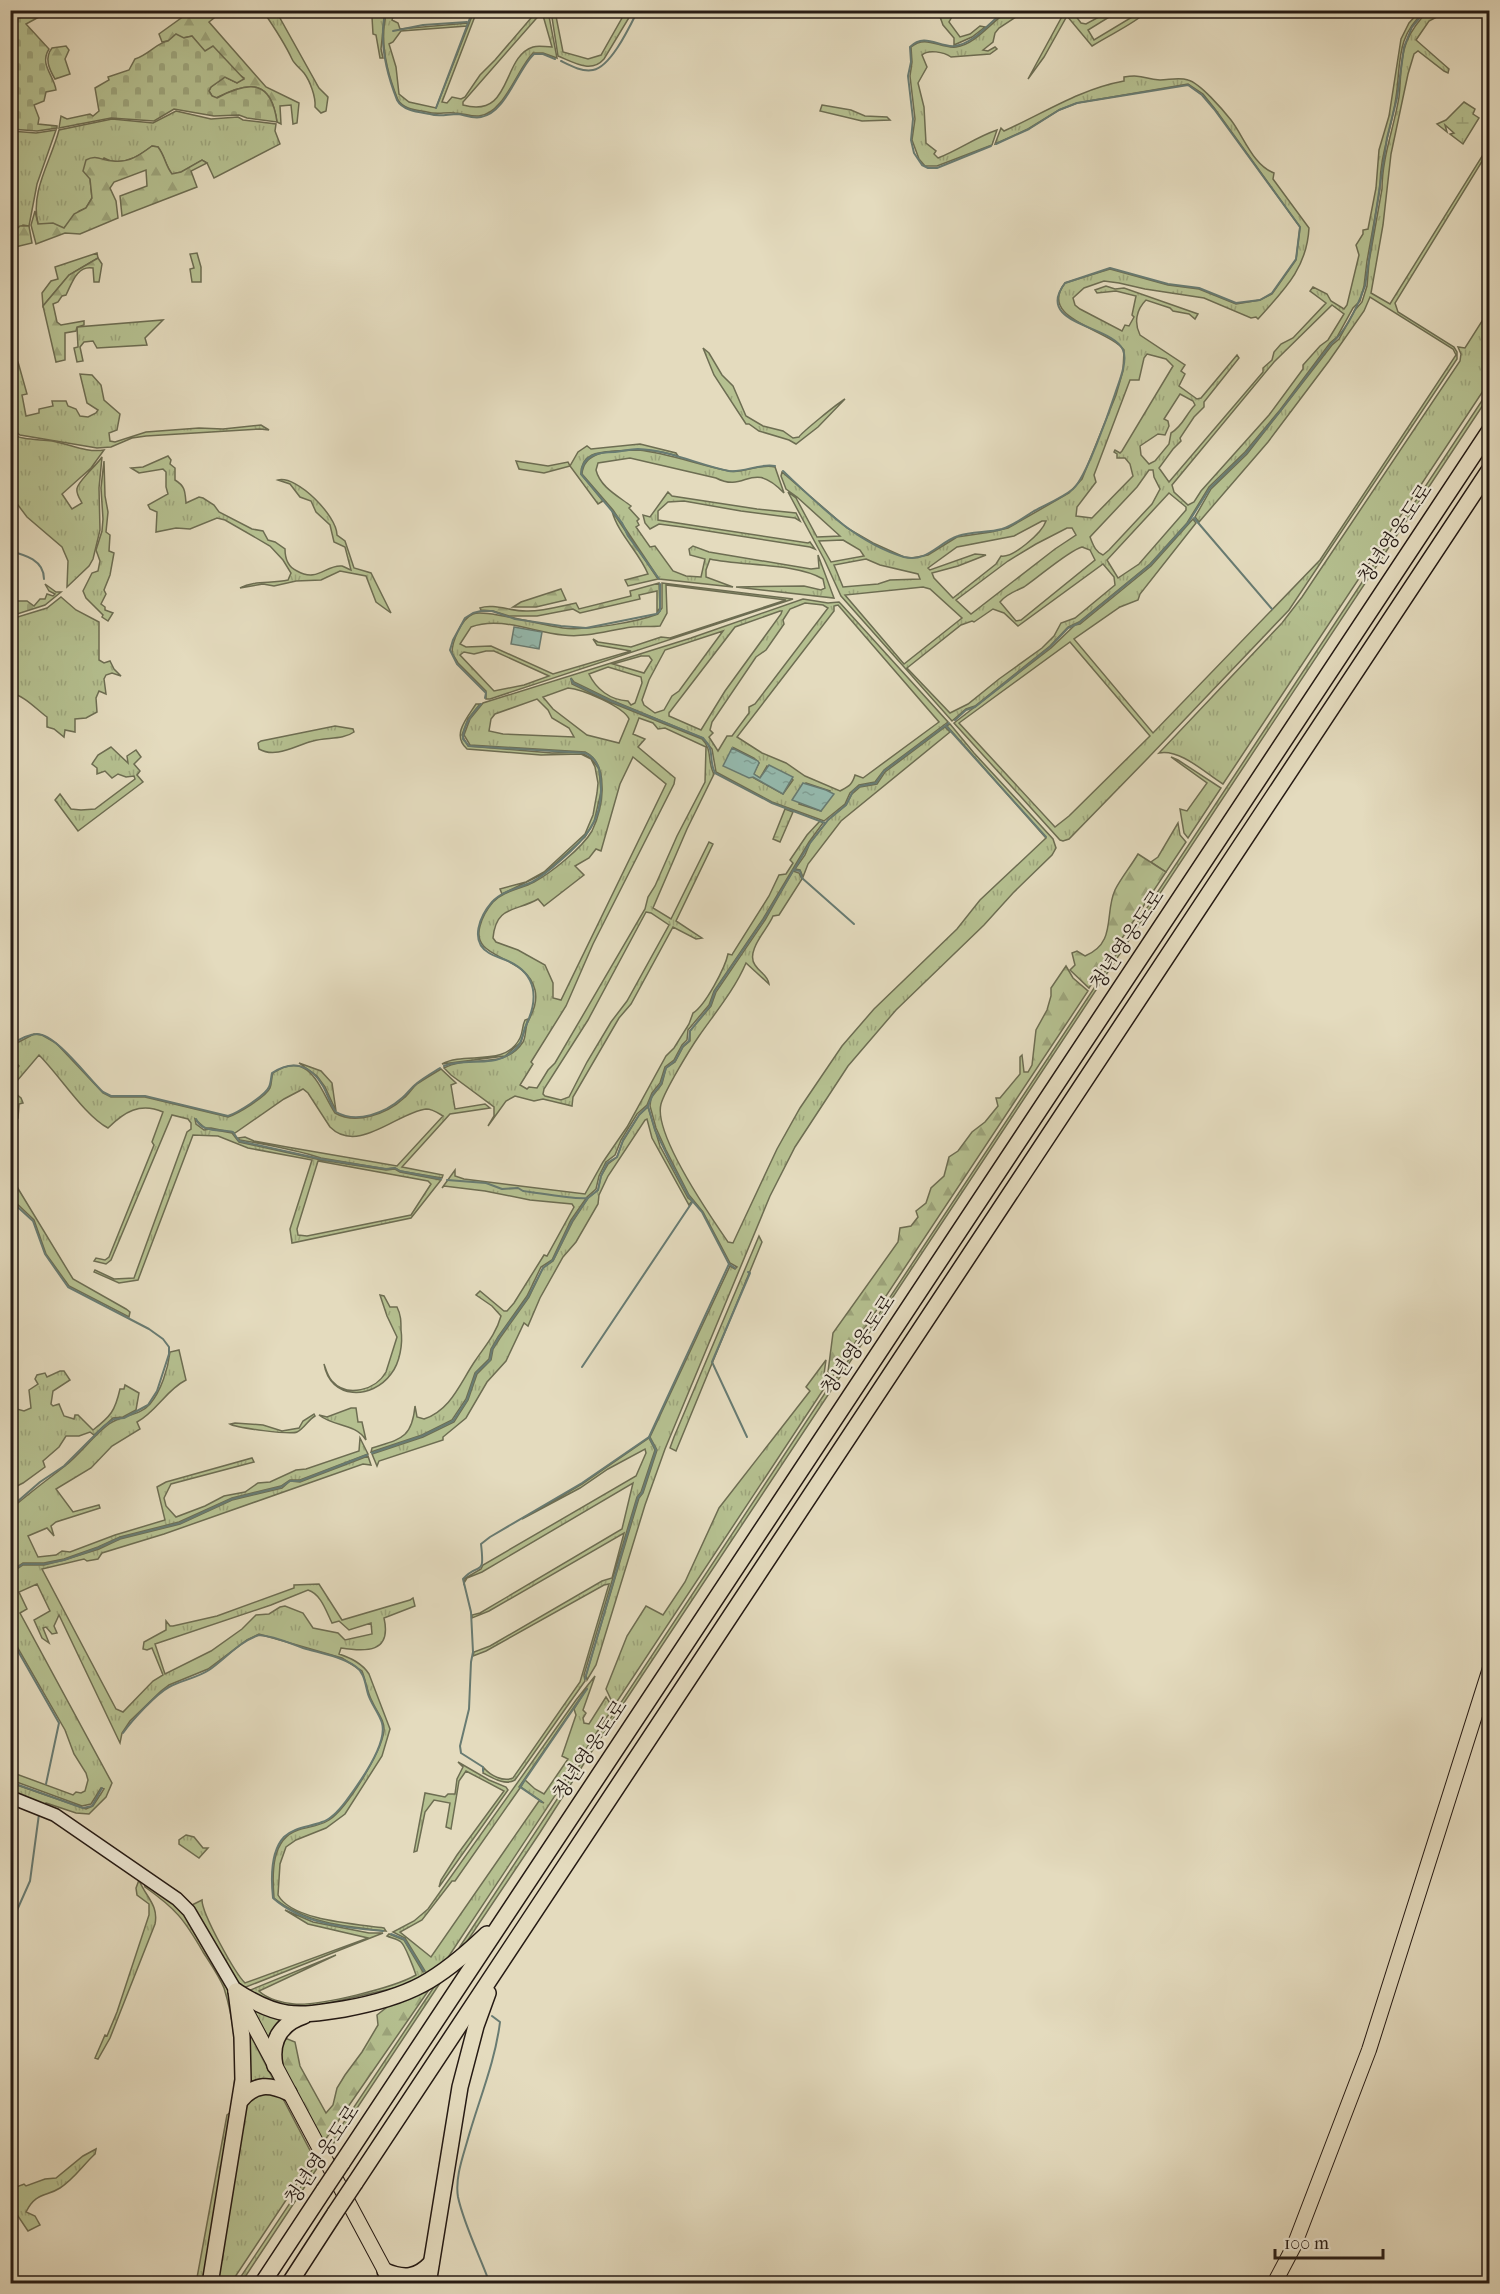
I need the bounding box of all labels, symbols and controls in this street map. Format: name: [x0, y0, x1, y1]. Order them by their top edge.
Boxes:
street label: 청년영웅도로: [1353, 480, 1437, 588]
street label: 청년영웅도로: [1085, 886, 1169, 994]
street label: 청년영웅도로: [816, 1291, 900, 1399]
street label: 청년영웅도로: [548, 1696, 632, 1804]
street label: 청년영웅도로: [280, 2101, 364, 2209]
scale bar: [1275, 2222, 1383, 2260]
text: 100 m: [1284, 2233, 1329, 2254]

